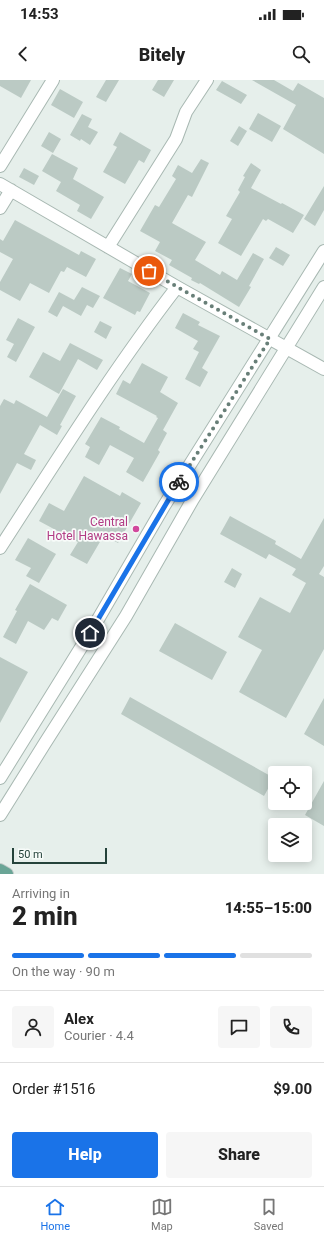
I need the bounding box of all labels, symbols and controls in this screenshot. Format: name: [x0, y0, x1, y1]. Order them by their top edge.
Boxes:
text: 14:53: [20, 5, 59, 23]
icon: back: [12, 43, 34, 65]
icon: search: [290, 43, 312, 65]
text: Bitely: [139, 44, 185, 65]
pin: [132, 254, 166, 288]
icon: bag: [138, 260, 160, 282]
courier: [159, 462, 199, 502]
icon: bike: [168, 471, 190, 493]
place label: Central Hotel Hawassa: [47, 515, 128, 543]
marker: Central Hotel Hawassa: [131, 524, 141, 534]
pin: [73, 616, 107, 650]
icon: home: [79, 622, 101, 644]
map controls: [268, 766, 312, 862]
button: locate: [268, 766, 312, 810]
button: layers: [268, 818, 312, 862]
scale bar: [12, 846, 107, 865]
text: 50 m: [18, 848, 43, 861]
text: Arriving in: [12, 886, 70, 901]
text: 14:55–15:00: [225, 899, 312, 917]
text: 2 min: [12, 901, 78, 931]
text: On the way · 90 m: [12, 964, 115, 979]
button: person: [12, 1006, 54, 1048]
button: chat: [218, 1006, 260, 1048]
button: phone: [270, 1006, 312, 1048]
text: Alex: [64, 1010, 94, 1028]
text: Courier · 4.4: [64, 1028, 134, 1043]
text: Order #1516: [12, 1080, 95, 1098]
text: $9.00: [273, 1080, 312, 1098]
button: Help: [12, 1132, 158, 1178]
button: Share: [166, 1132, 312, 1178]
tab: Home: [40, 1196, 70, 1233]
tab: Map: [151, 1196, 173, 1233]
tab: Saved: [254, 1196, 284, 1233]

